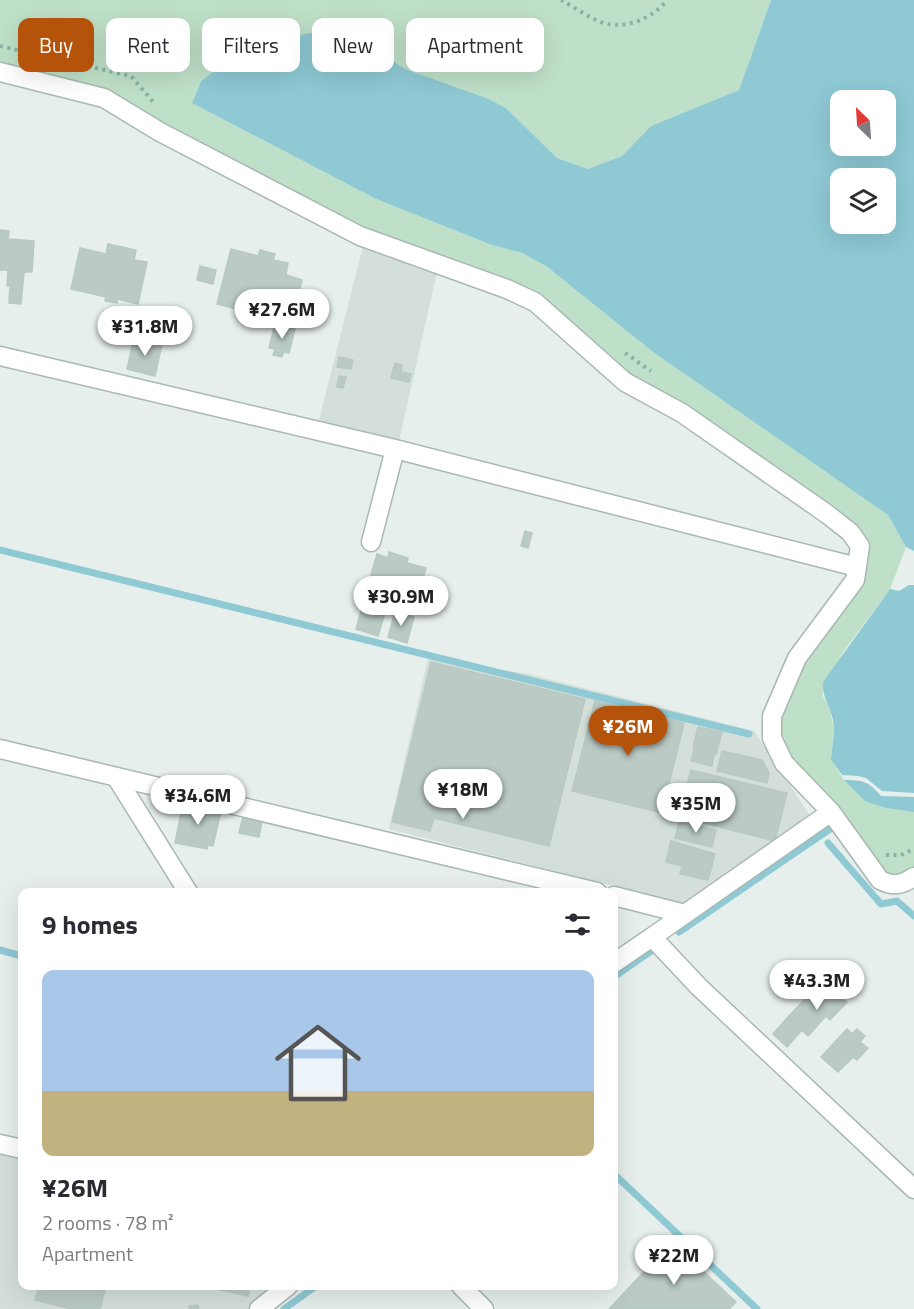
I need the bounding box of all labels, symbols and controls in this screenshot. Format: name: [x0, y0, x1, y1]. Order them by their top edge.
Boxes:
chip: Buy: [18, 18, 94, 72]
chip: Rent: [106, 18, 190, 72]
chip: Filters: [202, 18, 300, 72]
chip: New: [312, 18, 394, 72]
chip: Apartment: [406, 18, 544, 72]
north arrow: [830, 90, 896, 156]
map controls: [830, 90, 896, 234]
button: layers: [830, 168, 896, 234]
pin: ¥27.6M: [233, 289, 331, 340]
text: ¥27.6M: [248, 293, 316, 324]
pin: ¥31.8M: [96, 306, 194, 357]
text: ¥31.8M: [111, 310, 179, 341]
pin: ¥30.9M: [352, 576, 450, 627]
text: ¥30.9M: [367, 580, 435, 611]
pin: ¥26M: [592, 706, 664, 757]
text: ¥26M: [603, 710, 653, 741]
pin: ¥18M: [427, 769, 499, 820]
text: ¥18M: [438, 773, 488, 804]
pin: ¥34.6M: [149, 775, 247, 826]
text: ¥34.6M: [164, 779, 232, 810]
pin: ¥35M: [660, 783, 732, 834]
text: ¥35M: [671, 787, 721, 818]
text: 9 homes: [42, 905, 138, 944]
icon: filters: [561, 908, 594, 941]
pin: ¥43.3M: [768, 960, 866, 1011]
text: ¥43.3M: [783, 964, 851, 995]
icon: home: [264, 1009, 372, 1117]
text: ¥26M: [42, 1168, 108, 1207]
text: 2 rooms · 78 m²: [42, 1207, 174, 1238]
pin: ¥22M: [638, 1235, 710, 1286]
text: Apartment: [42, 1238, 133, 1269]
text: ¥22M: [649, 1239, 699, 1270]

